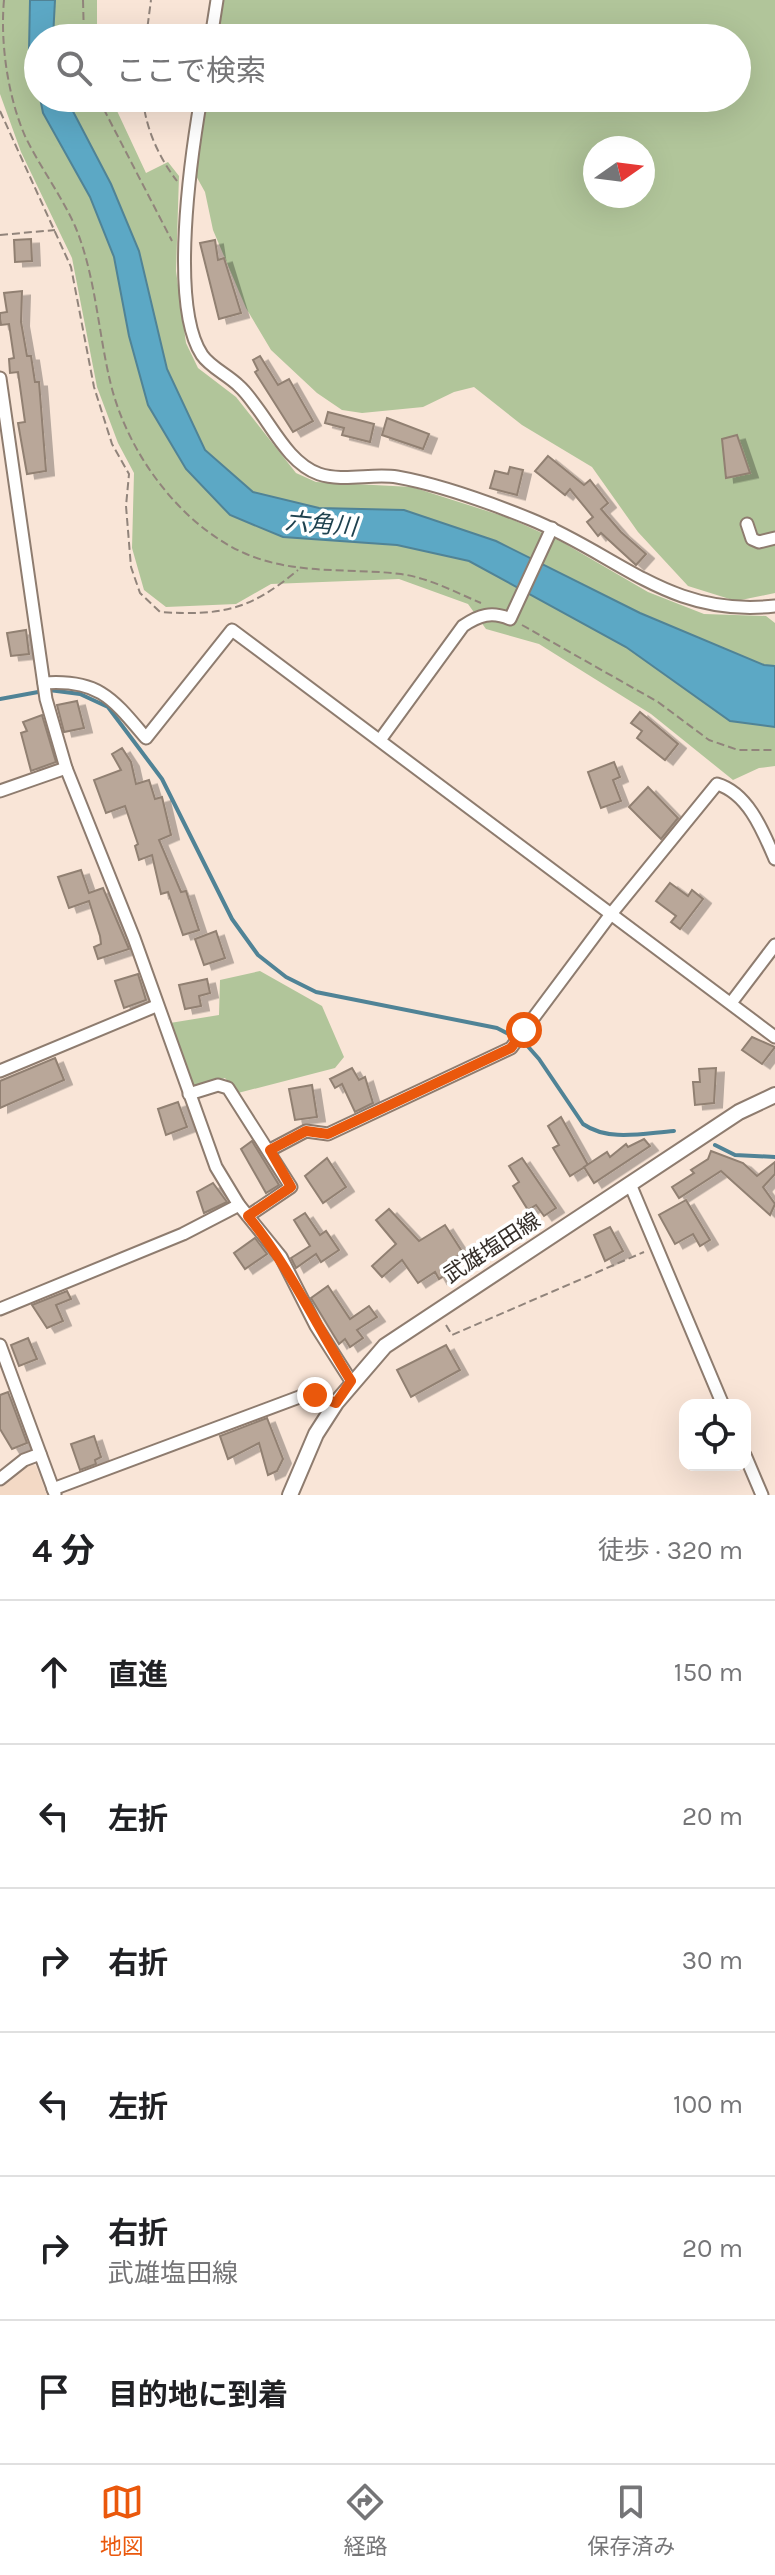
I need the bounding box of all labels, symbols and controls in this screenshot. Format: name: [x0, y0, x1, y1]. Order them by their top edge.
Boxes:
search box: [24, 24, 751, 112]
icon: search: [52, 46, 96, 90]
text: ここで検索: [116, 53, 266, 89]
north arrow: [583, 136, 655, 208]
water label: 六角川: [284, 507, 361, 541]
route start: [506, 1012, 542, 1048]
street label: 武雄塩田線: [439, 1207, 545, 1289]
route end: [297, 1377, 333, 1413]
map controls: [679, 1399, 751, 1471]
button: locate: [679, 1399, 751, 1471]
text: 4 分: [32, 1531, 95, 1571]
text: 徒歩 · 320 m: [598, 1535, 743, 1566]
icon: ahead: [32, 1650, 76, 1694]
text: 直進: [108, 1657, 168, 1693]
text: 150 m: [674, 1657, 743, 1688]
icon: left: [32, 1794, 76, 1838]
text: 左折: [108, 1801, 168, 1837]
text: 20 m: [682, 1801, 743, 1832]
icon: right: [32, 1938, 76, 1982]
text: 右折: [108, 1945, 168, 1981]
text: 30 m: [682, 1945, 743, 1976]
icon: left: [32, 2082, 76, 2126]
text: 左折: [108, 2089, 168, 2125]
text: 100 m: [673, 2089, 743, 2120]
text: 右折: [108, 2215, 168, 2251]
icon: right: [32, 2226, 76, 2270]
text: 20 m: [682, 2233, 743, 2264]
text: 武雄塩田線: [108, 2258, 238, 2289]
icon: arrive: [32, 2370, 76, 2414]
text: 目的地に到着: [108, 2377, 288, 2413]
tab: 地図: [100, 2480, 144, 2560]
tab: 経路: [343, 2480, 387, 2560]
tab: 保存済み: [587, 2480, 675, 2560]

